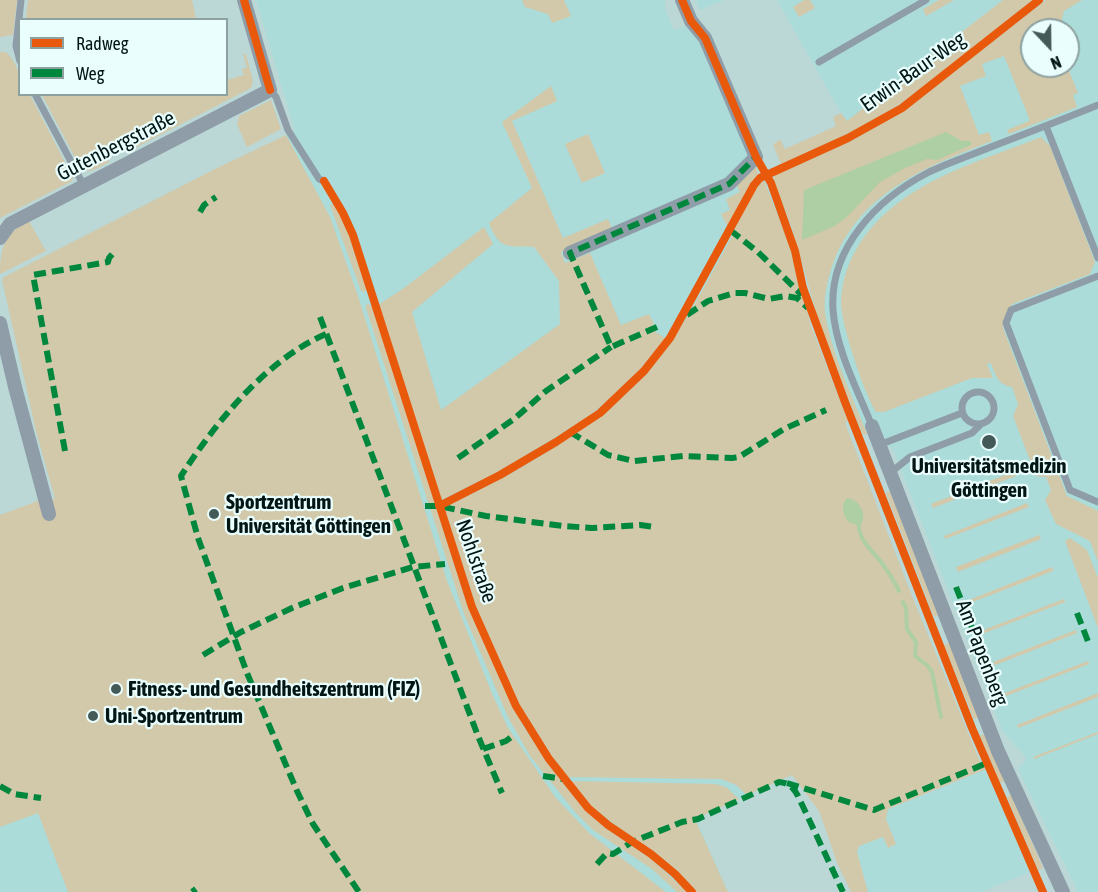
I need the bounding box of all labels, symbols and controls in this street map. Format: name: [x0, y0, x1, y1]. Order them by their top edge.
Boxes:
legend: [18, 18, 228, 96]
north arrow: [1020, 18, 1080, 78]
street label: Erwin-Baur-Weg: [856, 27, 970, 117]
text: Radweg: [76, 33, 128, 54]
text: N: [1048, 53, 1064, 73]
text: Weg: [76, 63, 104, 84]
street label: Gutenbergstraße: [53, 105, 179, 187]
marker: Universitätsmedizin Göttingen: [980, 433, 998, 451]
place label: Universitätsmedizin Göttingen: [911, 453, 1067, 503]
place label: Sportzentrum Universität Göttingen: [226, 489, 391, 539]
marker: Sportzentrum Universität Göttingen: [207, 507, 221, 521]
street label: Nohlstraße: [450, 516, 502, 606]
street label: Am Papenberg: [950, 596, 1014, 710]
place label: Fitness- und Gesundheitszentrum (FIZ): [128, 676, 420, 702]
marker: Fitness- und Gesundheitszentrum (FIZ): [109, 682, 123, 696]
place label: Uni-Sportzentrum: [105, 703, 243, 729]
marker: Uni-Sportzentrum: [86, 709, 100, 723]

